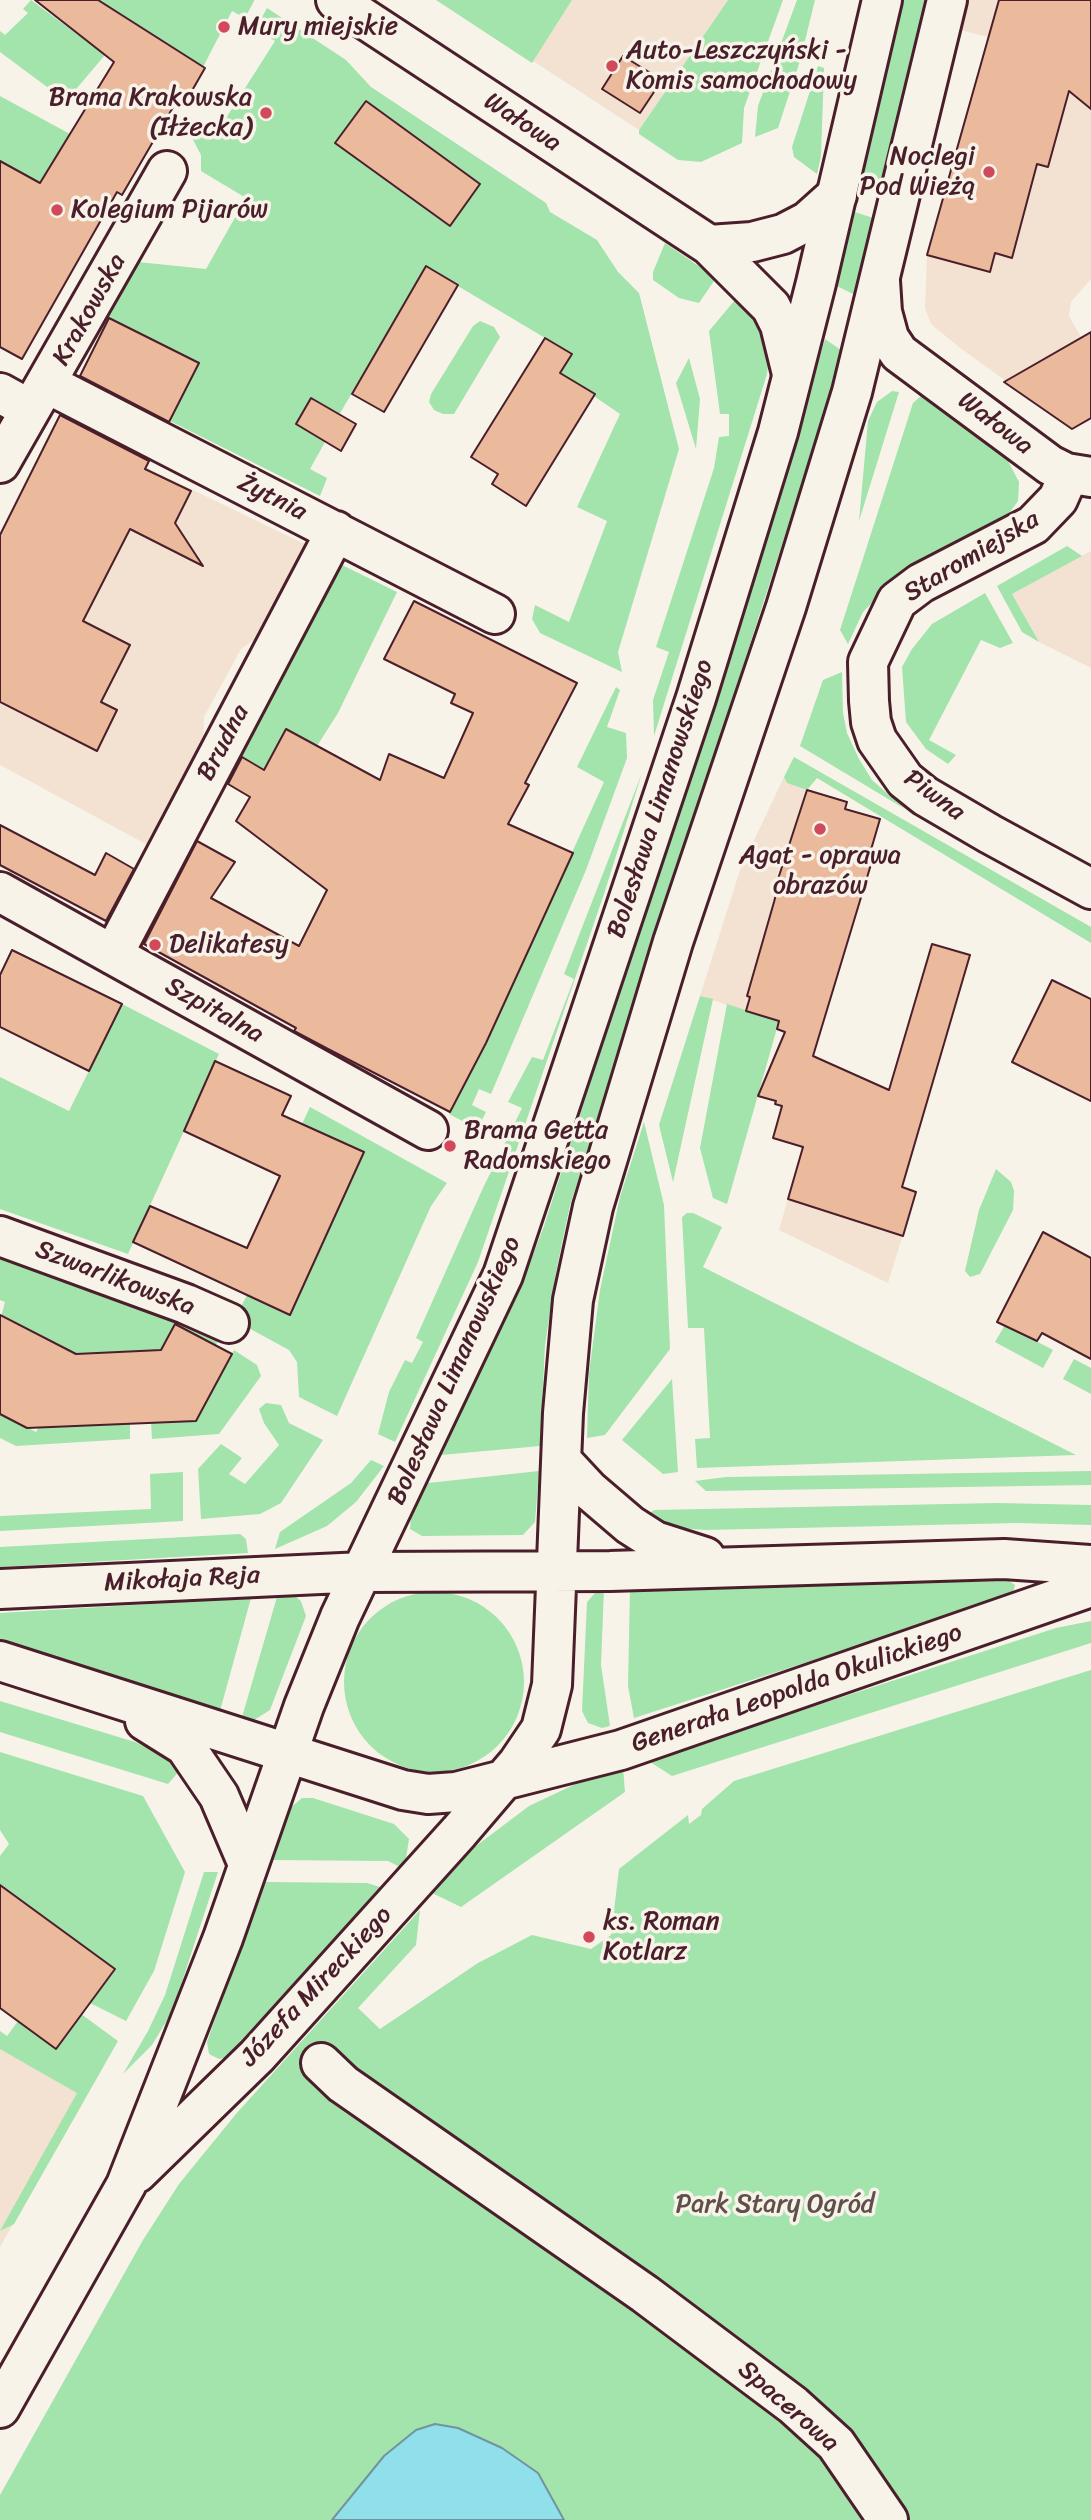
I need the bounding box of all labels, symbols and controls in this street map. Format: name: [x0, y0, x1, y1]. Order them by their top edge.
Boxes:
place label: Mury miejskie: [238, 11, 398, 43]
marker: Mury miejskie: [216, 19, 232, 35]
place label: Auto-Leszczyński - Komis samochodowy: [626, 35, 857, 96]
marker: Auto-Leszczyński - Komis samochodowy: [604, 58, 620, 74]
place label: Brama Krakowska (Iłżecka): [49, 82, 252, 144]
street label: Wałowa: [478, 87, 566, 159]
marker: Brama Krakowska (Iłżecka): [258, 105, 274, 121]
place label: Noclegi Pod Wieżą: [860, 141, 975, 202]
marker: Noclegi Pod Wieżą: [981, 164, 997, 180]
place label: Kolegium Pijarów: [71, 194, 268, 226]
marker: Kolegium Pijarów: [49, 202, 65, 218]
street label: Krakowska: [46, 249, 134, 371]
street label: Wałowa: [951, 386, 1039, 462]
street label: Żytnia: [232, 467, 312, 529]
street label: Staromiejska: [899, 504, 1045, 610]
street label: Bolesława Limanowskiego: [601, 656, 721, 942]
street label: Brudna: [191, 700, 257, 786]
street label: Piwna: [897, 763, 971, 829]
marker: Agat - oprawa obrazów: [812, 821, 828, 837]
place label: Agat - oprawa obrazów: [739, 840, 901, 902]
place label: Delikatesy: [169, 929, 289, 961]
marker: Delikatesy: [147, 937, 163, 953]
street label: Szpitalna: [159, 971, 269, 1051]
place label: Brama Getta Radomskiego: [464, 1115, 611, 1176]
marker: Brama Getta Radomskiego: [442, 1138, 458, 1154]
street label: Bolesława Limanowskiego: [382, 1232, 528, 1510]
street label: Szwarlikowska: [31, 1234, 199, 1324]
street label: Mikołaja Reja: [103, 1560, 261, 1600]
street label: Generała Leopolda Okulickiego: [627, 1618, 967, 1760]
street label: Józefa Mireckiego: [235, 1900, 399, 2074]
place label: ks. Roman Kotlarz: [603, 1906, 719, 1968]
marker: ks. Roman Kotlarz: [581, 1929, 597, 1945]
park label: Park Stary Ogród: [675, 2189, 875, 2221]
street label: Spacerowa: [731, 2355, 845, 2459]

